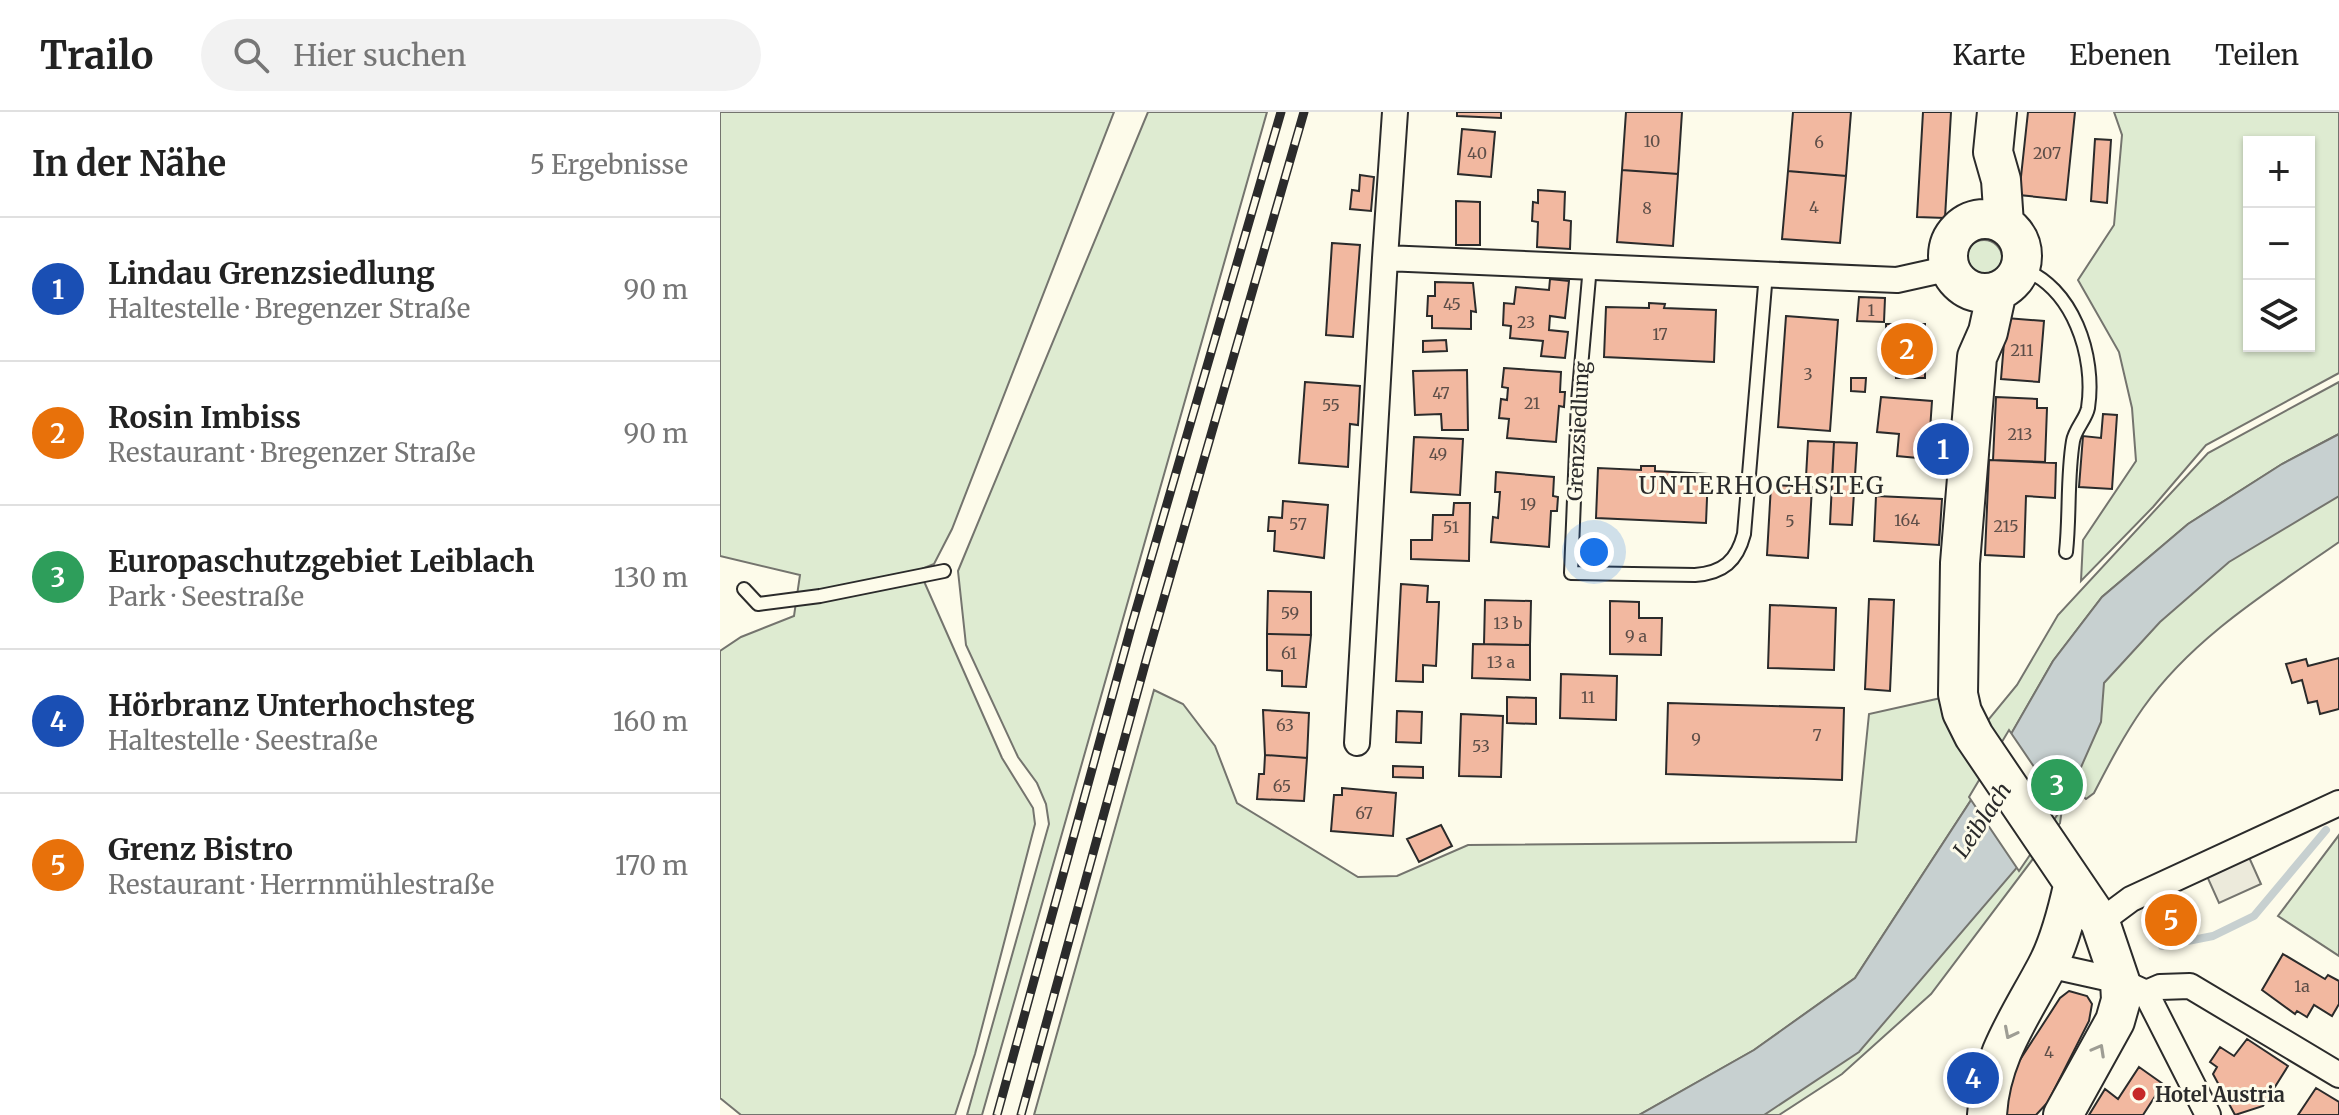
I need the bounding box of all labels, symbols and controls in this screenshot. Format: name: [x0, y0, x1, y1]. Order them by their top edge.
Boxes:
search box: [201, 19, 761, 91]
text: Trailo: [40, 32, 153, 79]
icon: search: [229, 33, 273, 77]
text: Hier suchen: [293, 36, 466, 74]
text: Karte: [1953, 37, 2025, 73]
text: Ebenen: [2069, 37, 2171, 73]
text: Teilen: [2215, 37, 2299, 73]
house number: 10: [1644, 131, 1660, 151]
house number: 6: [1814, 132, 1824, 152]
map controls: [2243, 136, 2315, 352]
button: +: [2243, 136, 2315, 208]
text: In der Nähe: [32, 143, 226, 185]
house number: 40: [1467, 143, 1487, 163]
house number: 207: [2033, 143, 2061, 163]
text: 5 Ergebnisse: [530, 148, 688, 181]
house number: 4: [1809, 197, 1819, 217]
house number: 8: [1642, 198, 1652, 218]
button: −: [2243, 208, 2315, 280]
text: Lindau Grenzsiedlung: [108, 254, 435, 292]
text: 1: [52, 273, 64, 306]
text: 90 m: [624, 273, 688, 306]
button: layers: [2243, 280, 2315, 352]
text: Haltestelle · Bregenzer Straße: [108, 292, 470, 325]
house number: 45: [1443, 294, 1461, 314]
house number: 1: [1867, 300, 1875, 320]
house number: 23: [1517, 312, 1535, 332]
pin: 2: [1881, 319, 1933, 379]
house number: 17: [1652, 324, 1668, 344]
house number: 211: [2011, 340, 2033, 360]
street label: Grenzsiedlung: [1562, 360, 1594, 502]
house number: 3: [1803, 364, 1813, 384]
house number: 47: [1432, 383, 1450, 403]
house number: 21: [1524, 393, 1540, 413]
house number: 55: [1322, 395, 1340, 415]
text: Rosin Imbiss: [108, 398, 301, 436]
text: 2: [50, 417, 66, 450]
text: 90 m: [624, 417, 688, 450]
pin: 1: [1917, 419, 1969, 479]
house number: 213: [2008, 424, 2032, 444]
text: Restaurant · Bregenzer Straße: [108, 436, 476, 469]
house number: 49: [1429, 444, 1447, 464]
district label: UNTERHOCHSTEG: [1639, 470, 1885, 501]
house number: 19: [1520, 494, 1536, 514]
house number: 164: [1894, 510, 1920, 530]
house number: 5: [1785, 511, 1795, 531]
house number: 57: [1289, 514, 1307, 534]
house number: 215: [1993, 516, 2019, 536]
house number: 51: [1443, 517, 1459, 537]
your location: [1574, 532, 1614, 572]
text: Europaschutzgebiet Leiblach: [108, 542, 535, 580]
text: 3: [51, 561, 65, 594]
text: 130 m: [614, 561, 688, 594]
text: Park · Seestraße: [108, 580, 304, 613]
house number: 59: [1281, 603, 1299, 623]
house number: 13 b: [1493, 613, 1523, 633]
house number: 9 a: [1625, 626, 1647, 646]
house number: 61: [1281, 643, 1297, 663]
house number: 13 a: [1487, 652, 1516, 672]
text: Hörbranz Unterhochsteg: [108, 686, 475, 724]
house number: 11: [1581, 687, 1595, 707]
text: 4: [50, 705, 66, 738]
text: 160 m: [613, 705, 688, 738]
house number: 63: [1276, 715, 1294, 735]
text: Haltestelle · Seestraße: [108, 724, 378, 757]
house number: 7: [1812, 725, 1822, 745]
house number: 9: [1691, 729, 1701, 749]
house number: 53: [1472, 736, 1490, 756]
pin: 3: [2031, 755, 2083, 815]
house number: 65: [1273, 776, 1291, 796]
water label: Leiblach: [1947, 777, 2017, 863]
house number: 67: [1355, 803, 1373, 823]
text: Grenz Bistro: [108, 830, 293, 868]
text: 5: [50, 849, 66, 882]
text: 170 m: [615, 849, 688, 882]
text: Restaurant · Herrnmühlestraße: [108, 868, 494, 901]
pin: 5: [2145, 890, 2197, 950]
house number: 1a: [2294, 976, 2310, 996]
one-way arrow: [2004, 1025, 2020, 1040]
house number: 4: [2044, 1042, 2054, 1062]
one-way arrow: [2089, 1045, 2105, 1059]
pin: 4: [1947, 1048, 1999, 1108]
place label: Hotel Austria: [2155, 1082, 2285, 1107]
marker: Hotel Austria: [2130, 1085, 2148, 1103]

